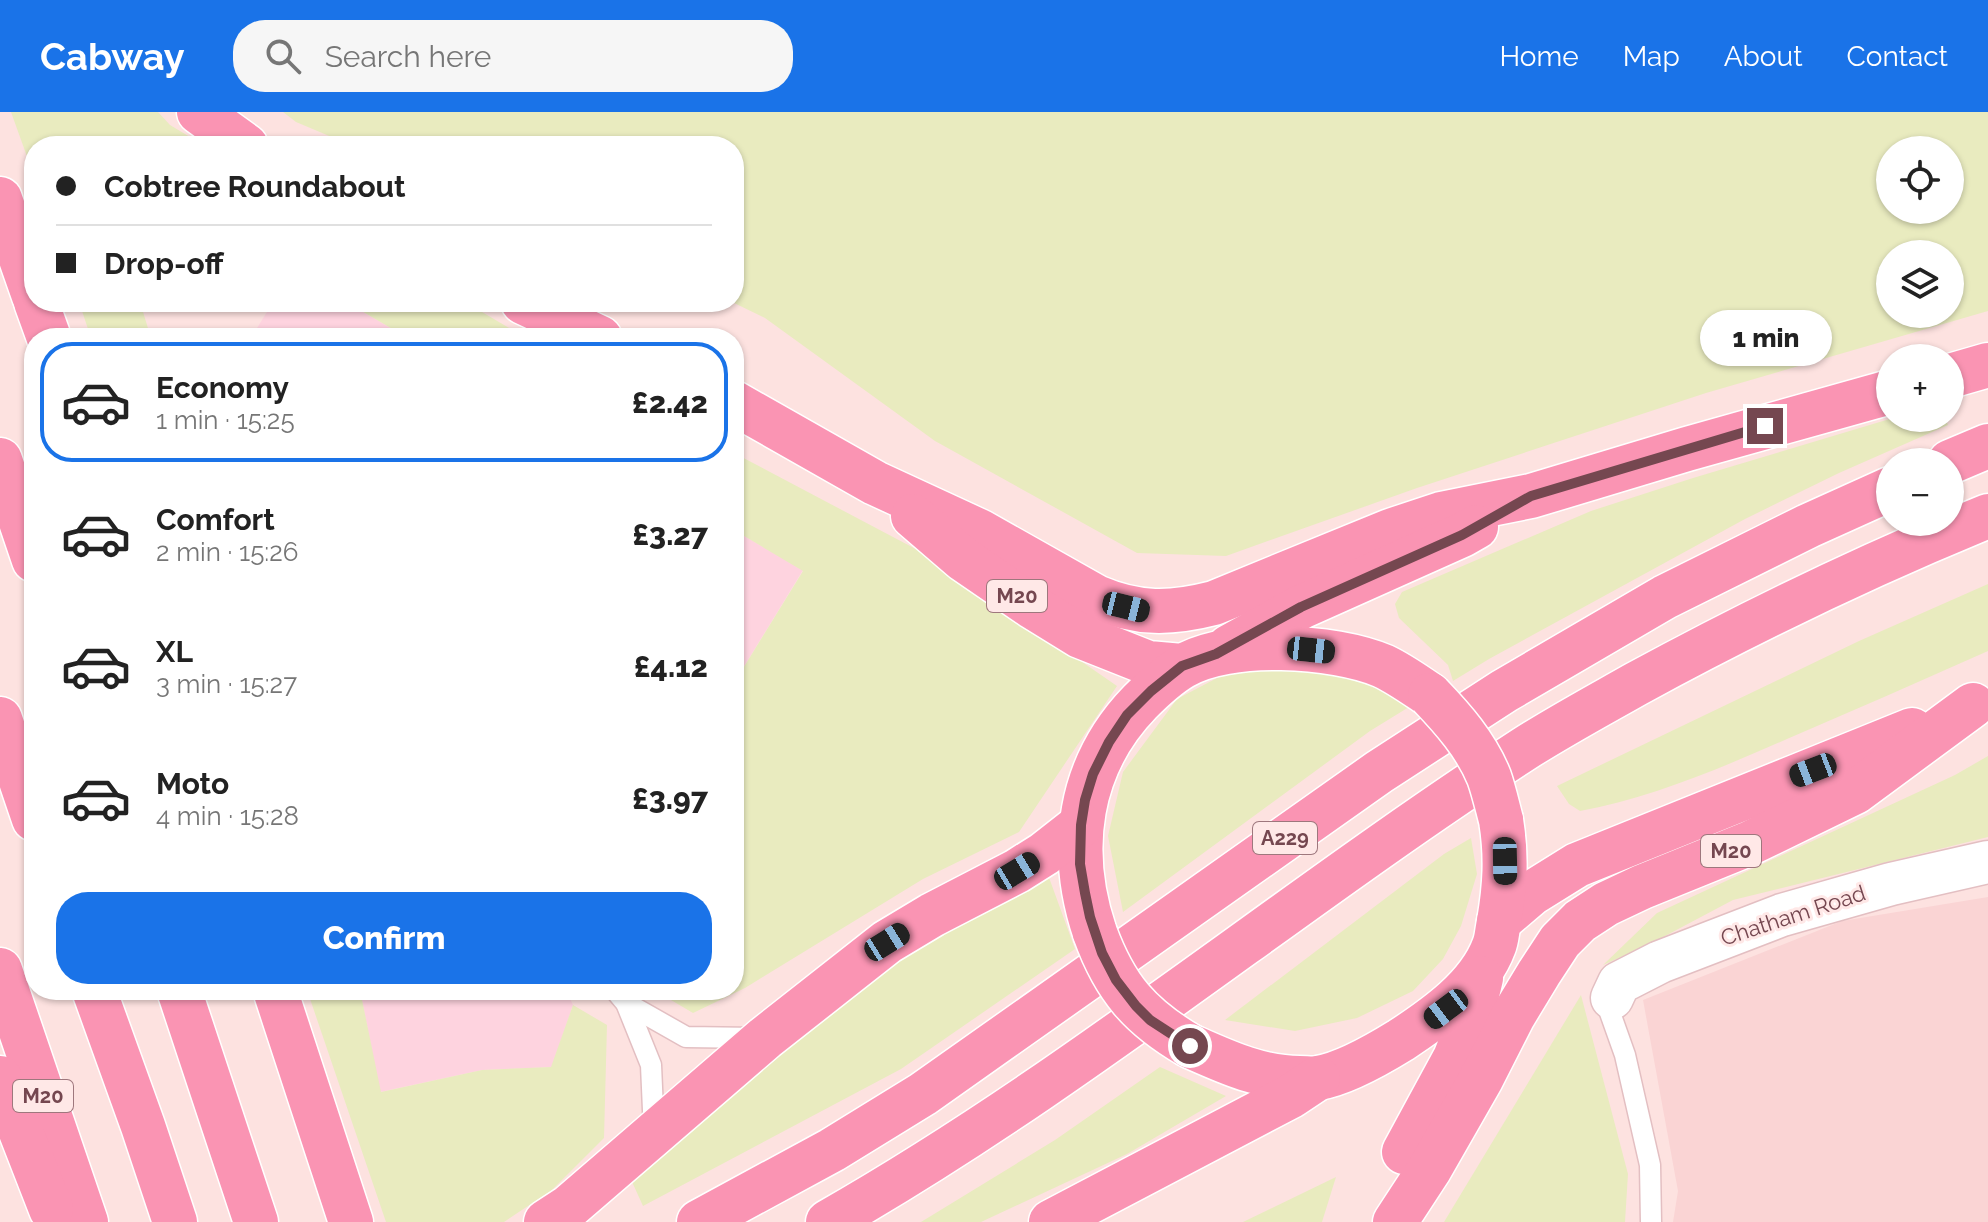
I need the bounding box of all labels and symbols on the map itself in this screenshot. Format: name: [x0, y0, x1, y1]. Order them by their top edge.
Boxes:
callout: 1 min: [1699, 310, 1831, 366]
route end: [1747, 408, 1783, 444]
road number: M20: [987, 580, 1047, 612]
car: [1100, 590, 1152, 624]
car: [1286, 636, 1336, 664]
car: [1786, 750, 1840, 790]
road number: A229: [1253, 822, 1317, 854]
road number: M20: [1701, 835, 1761, 867]
car: [1493, 837, 1517, 885]
car: [990, 848, 1044, 894]
street label: Chatham Road: [1717, 879, 1869, 951]
car: [860, 919, 914, 965]
car: [1420, 985, 1472, 1033]
route start: [1172, 1028, 1208, 1064]
road number: M20: [13, 1080, 73, 1112]

